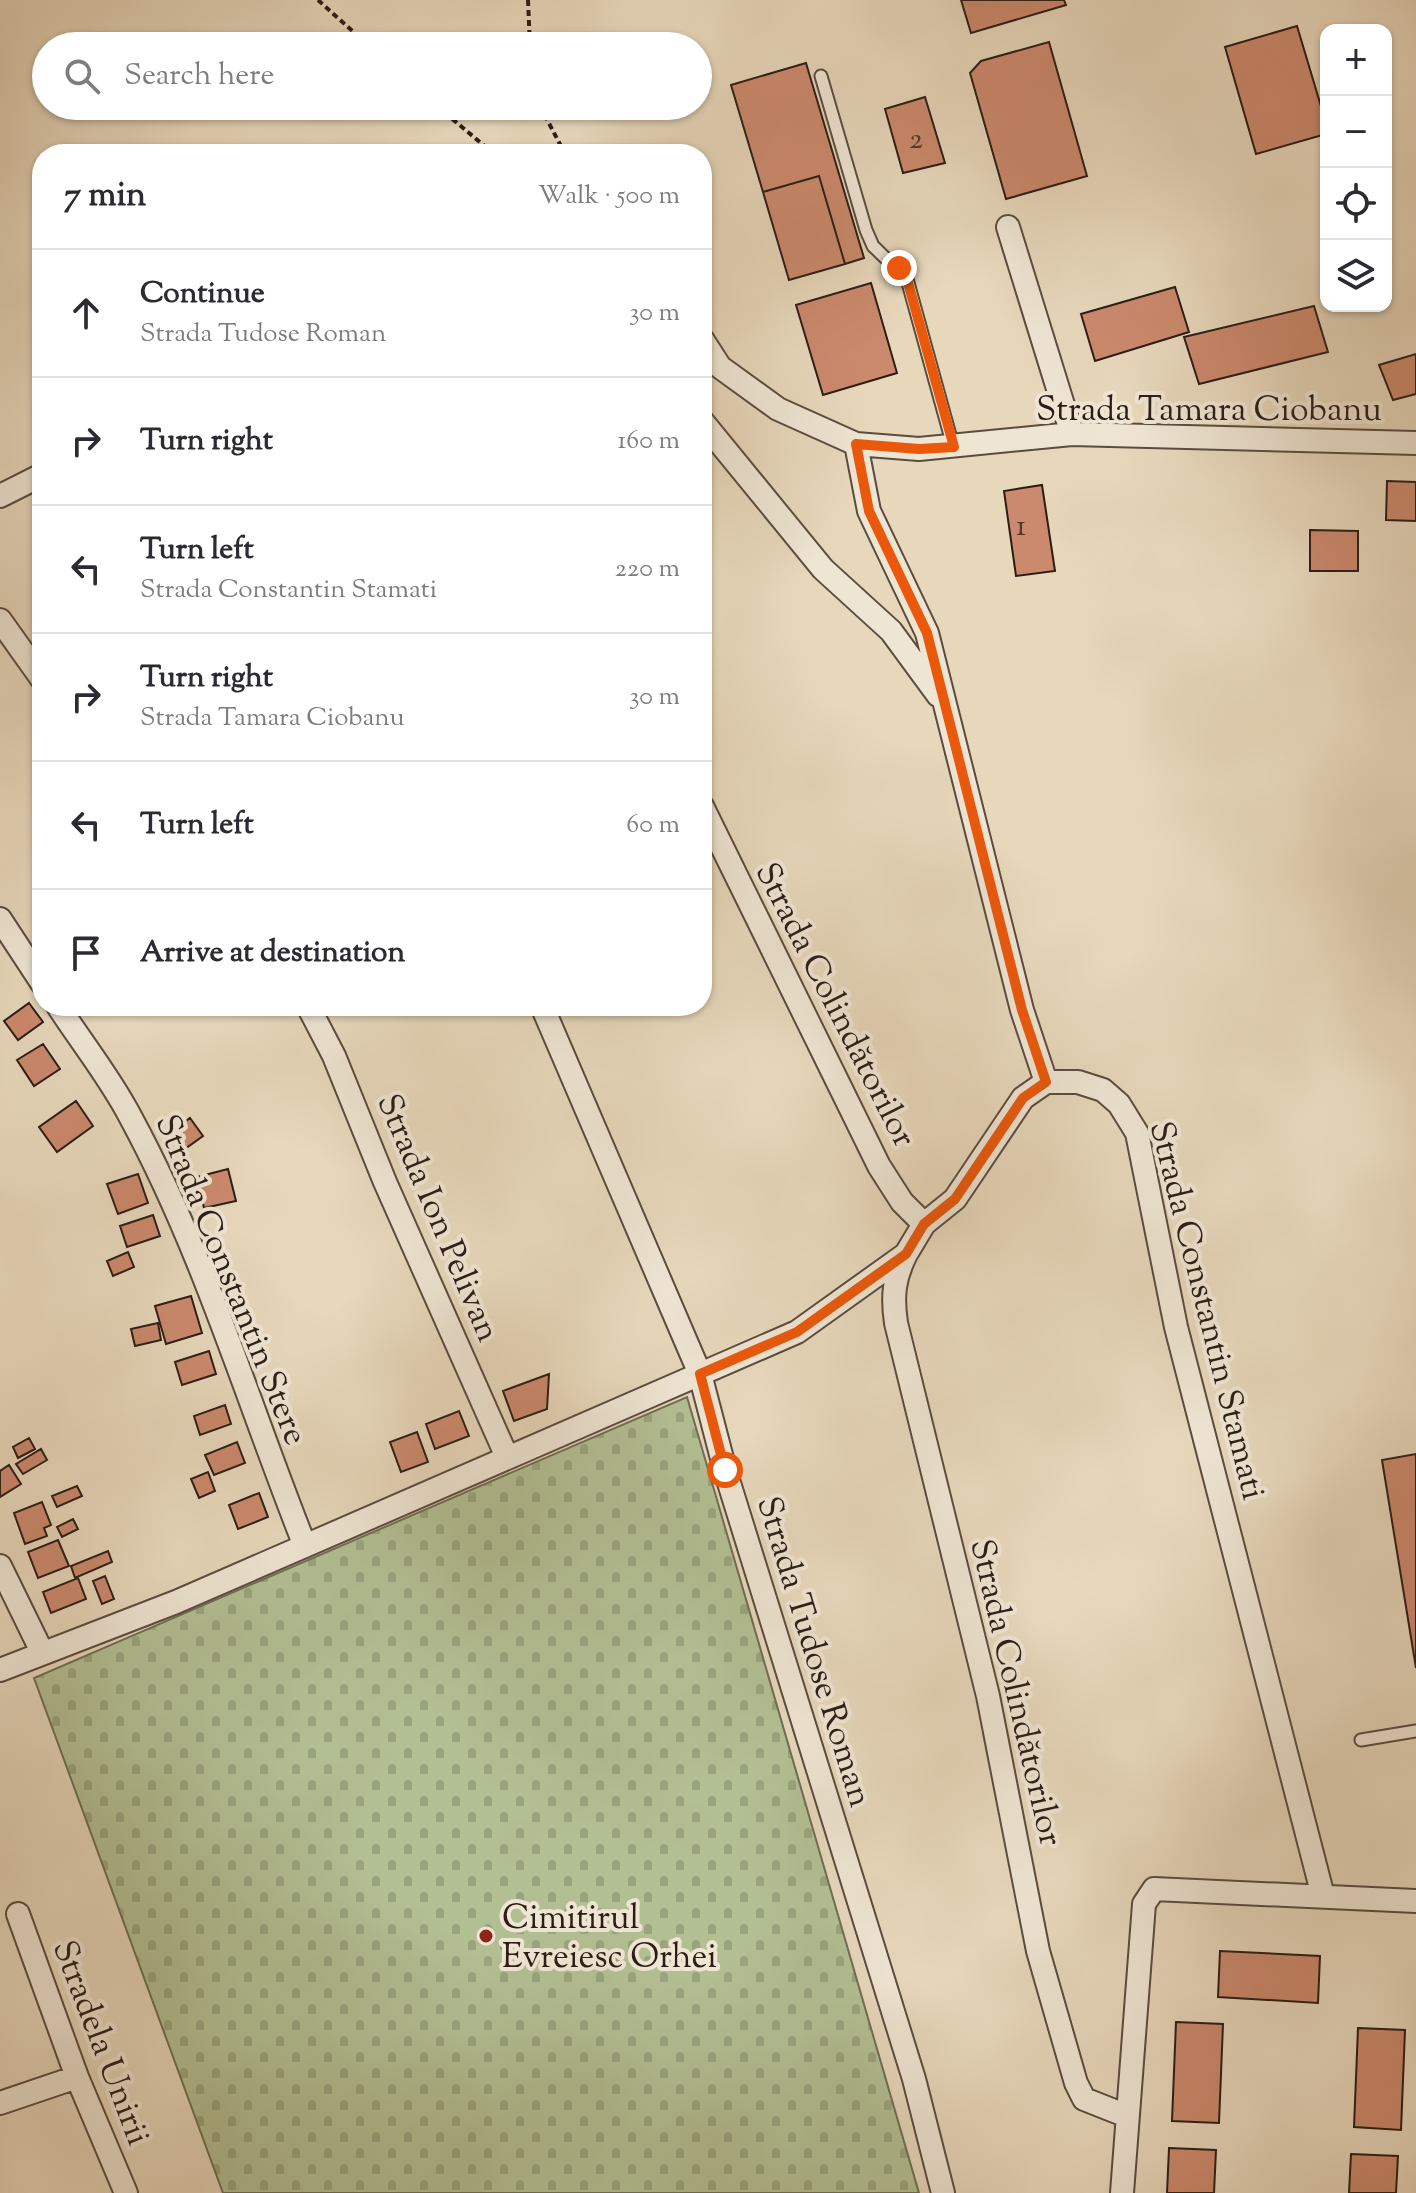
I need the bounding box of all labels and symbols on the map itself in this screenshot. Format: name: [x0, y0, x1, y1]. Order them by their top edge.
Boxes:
house number: 2: [909, 119, 923, 162]
route end: [881, 250, 917, 286]
street label: Strada Tamara Ciobanu: [1036, 387, 1382, 436]
house number: 1: [1016, 506, 1026, 549]
street label: Strada Colindătorilor: [741, 855, 927, 1157]
street label: Strada Ion Pelivan: [362, 1087, 511, 1350]
street label: Strada Constantin Stere: [141, 1108, 318, 1453]
street label: Strada Constantin Stamati: [1135, 1116, 1276, 1505]
route start: [707, 1452, 743, 1488]
street label: Strada Tudose Roman: [742, 1491, 883, 1813]
street label: Strada Colindătorilor: [955, 1535, 1074, 1851]
place label: Cimitirul Evreiesc Orhei: [502, 1895, 717, 1983]
marker: Cimitirul Evreiesc Orhei: [477, 1927, 495, 1945]
street label: Stradela Unirii: [38, 1934, 161, 2153]

